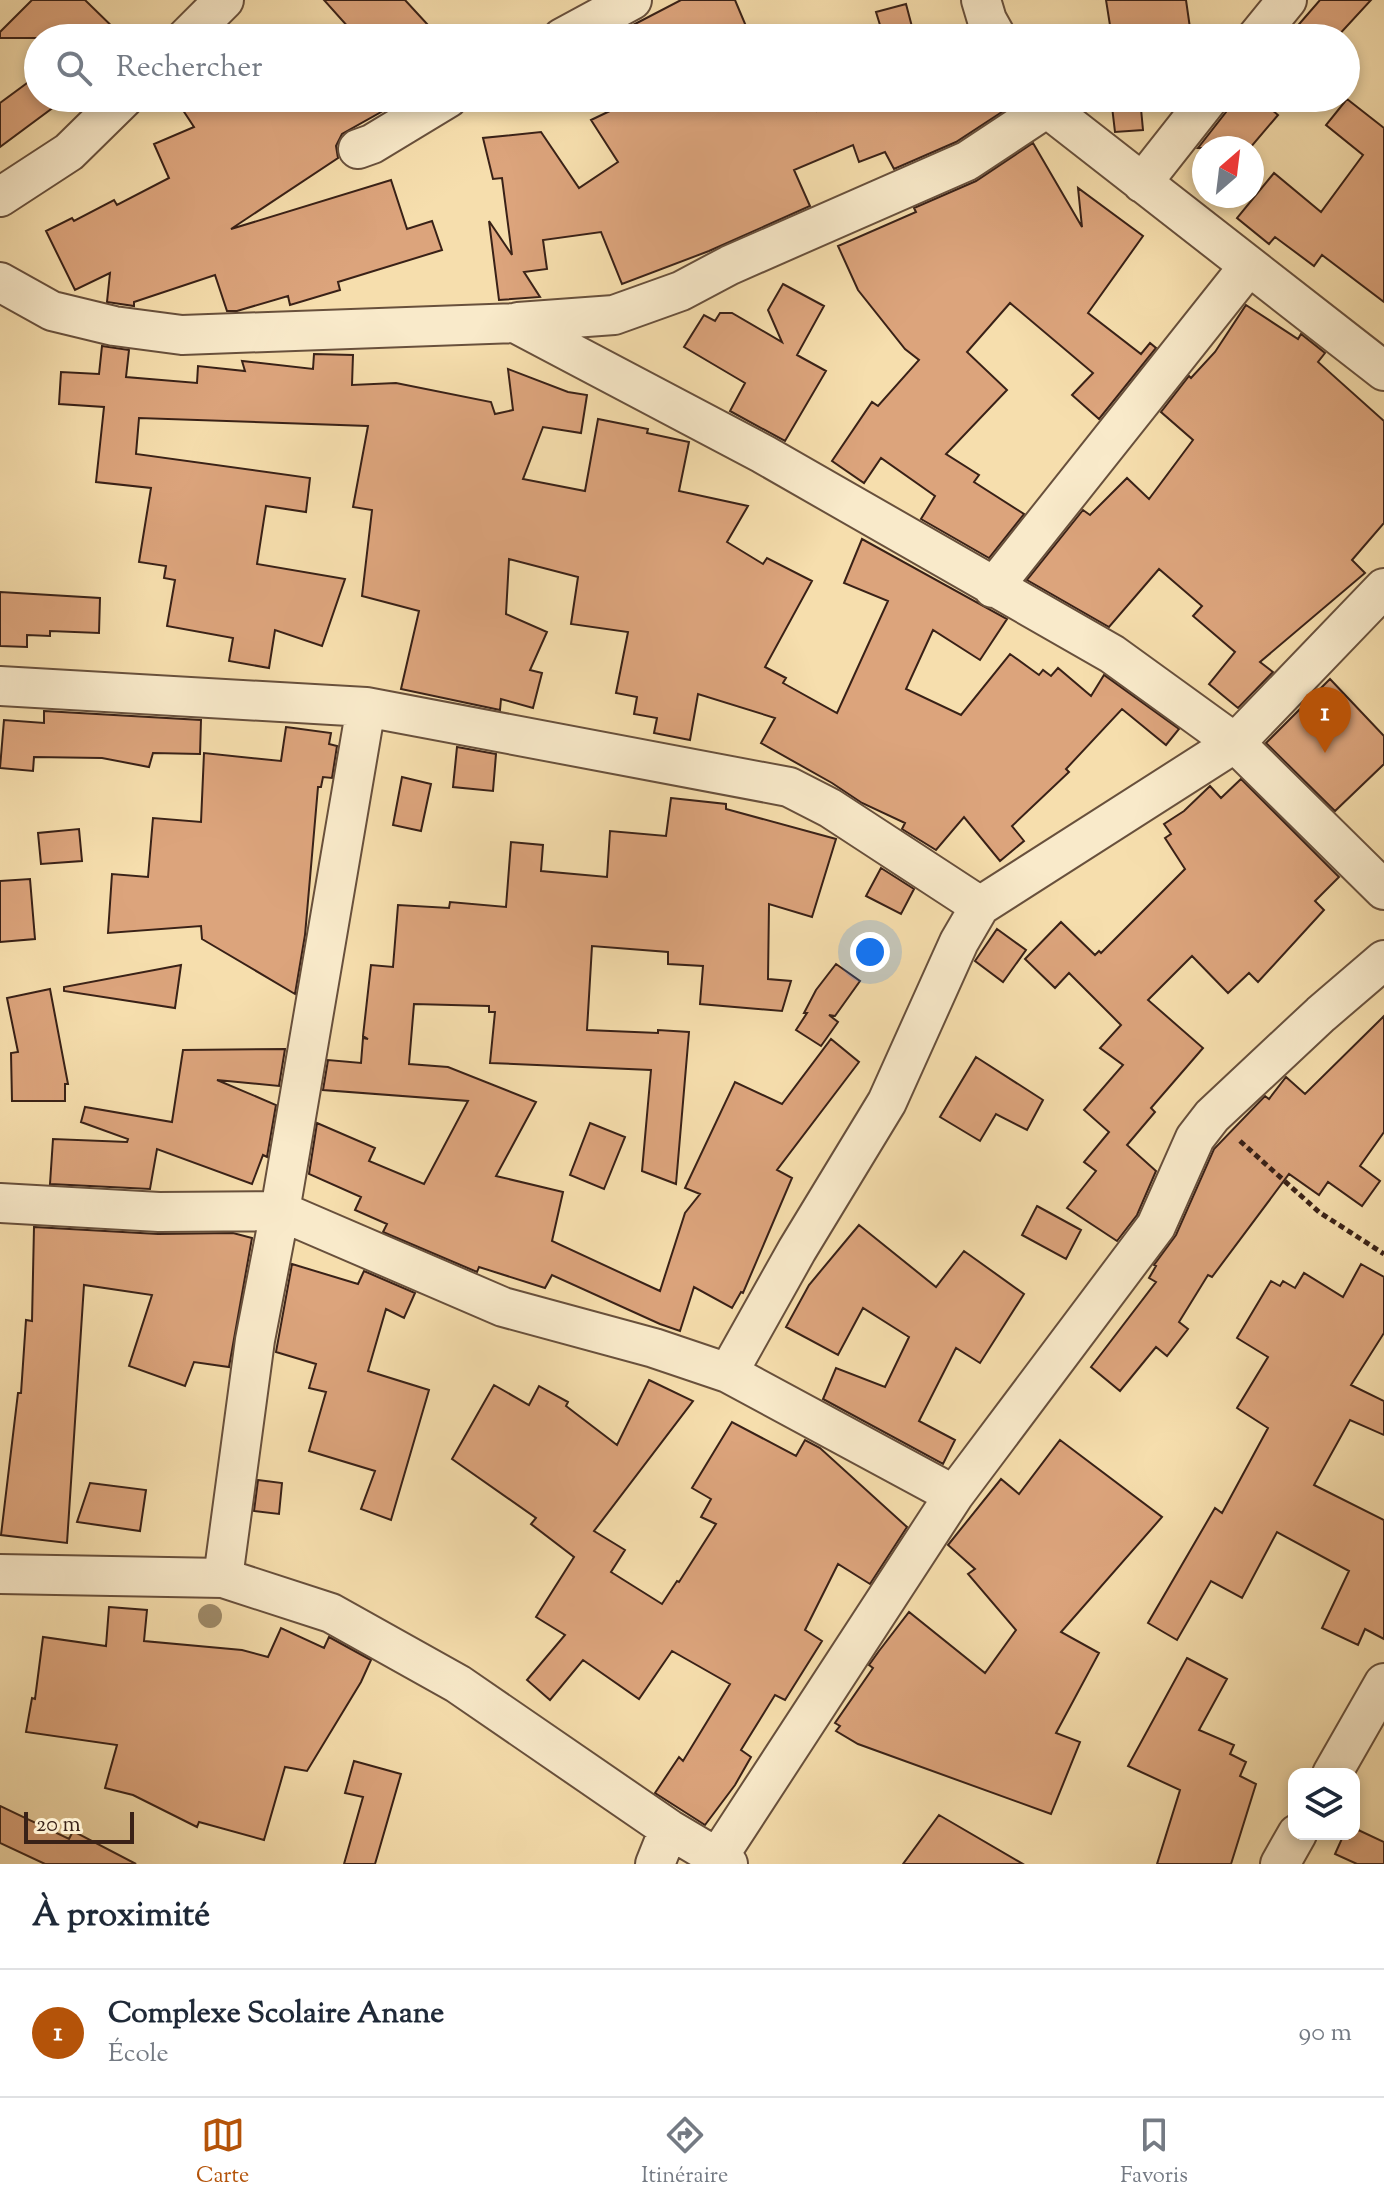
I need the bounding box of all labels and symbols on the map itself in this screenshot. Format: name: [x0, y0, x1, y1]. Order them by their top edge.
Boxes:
north arrow: [1192, 136, 1264, 208]
pin: 1: [1299, 687, 1351, 753]
your location: [850, 932, 890, 972]
scale bar: [24, 1808, 134, 1844]

